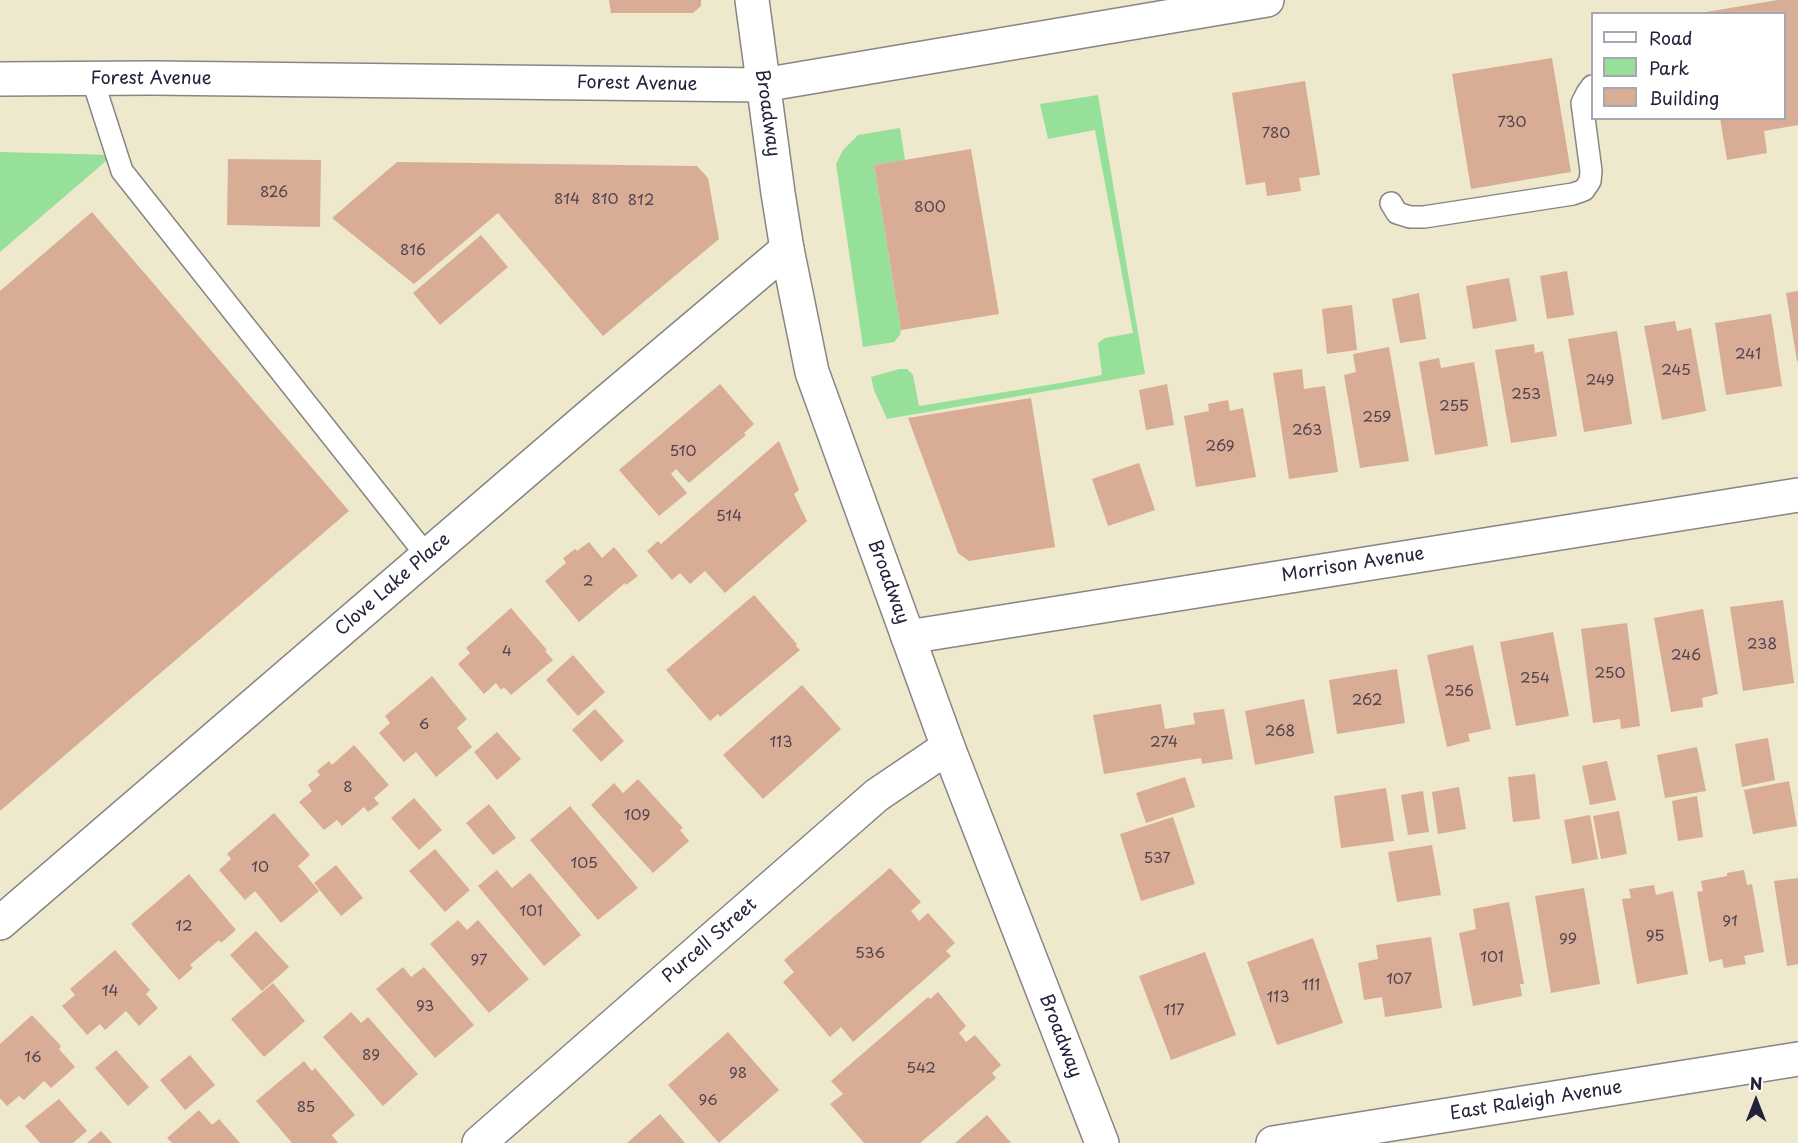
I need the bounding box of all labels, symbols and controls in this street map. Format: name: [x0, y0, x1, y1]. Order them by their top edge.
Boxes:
legend: [1591, 12, 1786, 120]
text: Road: [1649, 24, 1693, 51]
text: Park: [1649, 54, 1689, 81]
street label: Forest Avenue: [91, 68, 211, 90]
street label: Broadway: [750, 68, 784, 158]
street label: Forest Avenue: [576, 72, 698, 96]
text: Building: [1649, 84, 1719, 111]
house number: 730: [1497, 114, 1527, 132]
house number: 780: [1262, 125, 1290, 143]
house number: 826: [260, 184, 288, 202]
house number: 814: [554, 191, 580, 209]
house number: 810: [592, 191, 618, 209]
house number: 812: [628, 192, 654, 210]
house number: 800: [914, 199, 946, 217]
house number: 816: [400, 242, 426, 260]
house number: 241: [1735, 346, 1761, 364]
house number: 245: [1661, 362, 1691, 380]
house number: 249: [1586, 372, 1614, 390]
house number: 253: [1511, 386, 1541, 404]
house number: 255: [1439, 398, 1469, 416]
house number: 259: [1363, 409, 1391, 427]
house number: 263: [1292, 422, 1322, 440]
house number: 269: [1206, 438, 1234, 456]
house number: 510: [670, 443, 696, 461]
house number: 514: [716, 508, 742, 526]
street label: Clove Lake Place: [331, 529, 455, 641]
street label: Broadway: [863, 537, 913, 627]
street label: Morrison Avenue: [1280, 543, 1426, 587]
house number: 2: [583, 573, 593, 591]
house number: 238: [1747, 636, 1777, 654]
house number: 4: [502, 643, 512, 661]
house number: 246: [1671, 647, 1701, 665]
house number: 250: [1595, 665, 1625, 683]
house number: 254: [1520, 670, 1550, 688]
house number: 256: [1444, 683, 1474, 701]
house number: 262: [1352, 692, 1382, 710]
house number: 6: [419, 716, 429, 734]
house number: 268: [1265, 723, 1295, 741]
house number: 113: [770, 734, 792, 752]
house number: 274: [1150, 734, 1178, 752]
house number: 8: [343, 779, 353, 797]
house number: 109: [624, 807, 650, 825]
house number: 537: [1143, 850, 1171, 868]
house number: 105: [570, 855, 598, 873]
house number: 10: [251, 859, 269, 877]
street label: Purcell Street: [658, 894, 762, 988]
house number: 101: [519, 903, 543, 921]
house number: 91: [1722, 913, 1738, 931]
house number: 12: [175, 918, 193, 936]
house number: 95: [1646, 928, 1664, 946]
house number: 99: [1559, 931, 1577, 949]
house number: 536: [855, 945, 885, 963]
house number: 101: [1480, 949, 1504, 967]
house number: 97: [470, 952, 488, 970]
house number: 107: [1386, 971, 1412, 989]
house number: 111: [1302, 977, 1320, 995]
house number: 14: [102, 983, 118, 1001]
house number: 113: [1267, 989, 1289, 1007]
street label: Broadway: [1034, 991, 1086, 1081]
house number: 93: [416, 998, 434, 1016]
house number: 117: [1163, 1002, 1185, 1020]
house number: 89: [362, 1047, 380, 1065]
house number: 16: [24, 1049, 42, 1067]
house number: 542: [906, 1060, 936, 1078]
house number: 98: [729, 1065, 747, 1083]
north arrow: [1726, 1071, 1786, 1131]
text: N: [1750, 1071, 1762, 1095]
street label: East Raleigh Avenue: [1449, 1077, 1623, 1125]
house number: 96: [699, 1092, 717, 1110]
house number: 85: [297, 1099, 315, 1117]

